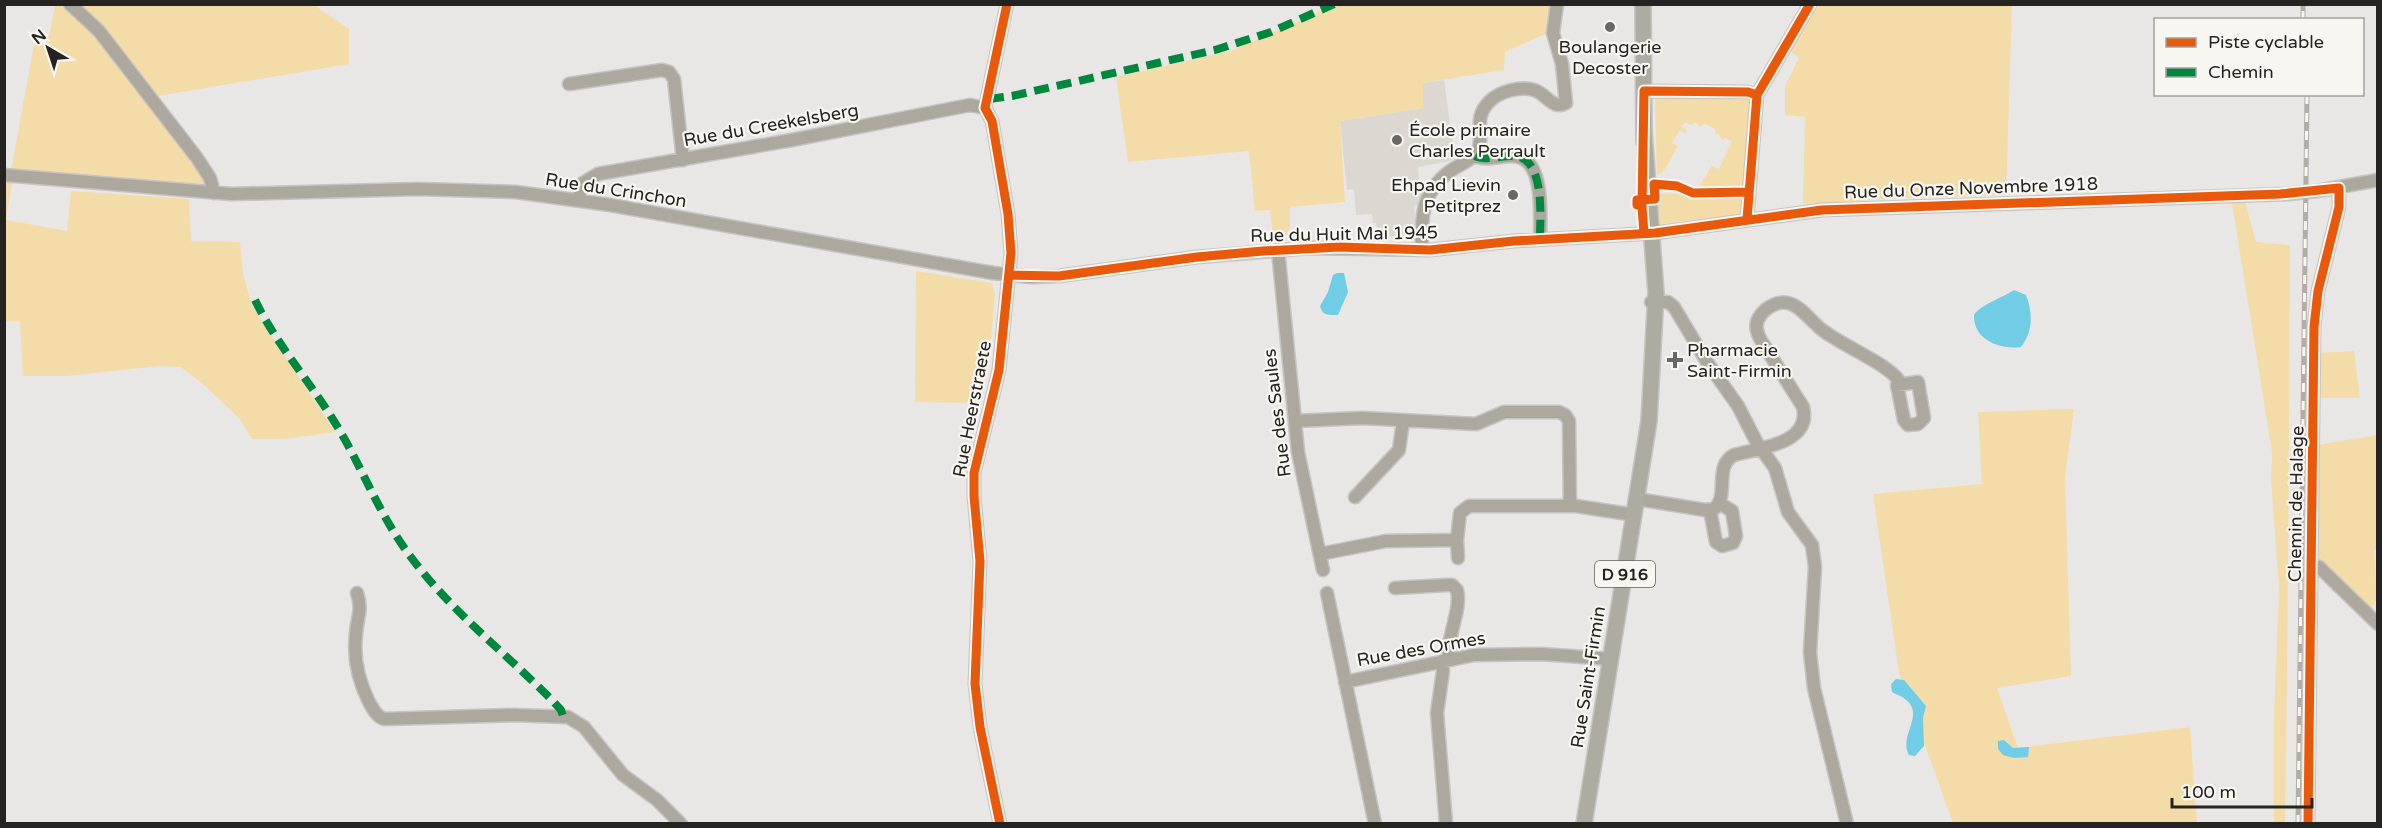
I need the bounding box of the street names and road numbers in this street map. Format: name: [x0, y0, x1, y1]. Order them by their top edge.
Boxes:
street label: Rue du Creekelsberg: [682, 99, 860, 151]
street label: Rue du Crinchon: [544, 168, 688, 212]
street label: Rue du Onze Novembre 1918: [1844, 173, 2098, 203]
street label: Rue du Huit Mai 1945: [1250, 221, 1438, 247]
street label: Rue Heerstraete: [948, 339, 996, 479]
street label: Rue des Saules: [1258, 348, 1296, 478]
street label: Chemin de Halage: [2284, 426, 2308, 582]
road number: D 916: [1595, 561, 1655, 587]
street label: Rue Saint-Firmin: [1566, 604, 1610, 750]
street label: Rue des Ormes: [1355, 627, 1487, 671]

